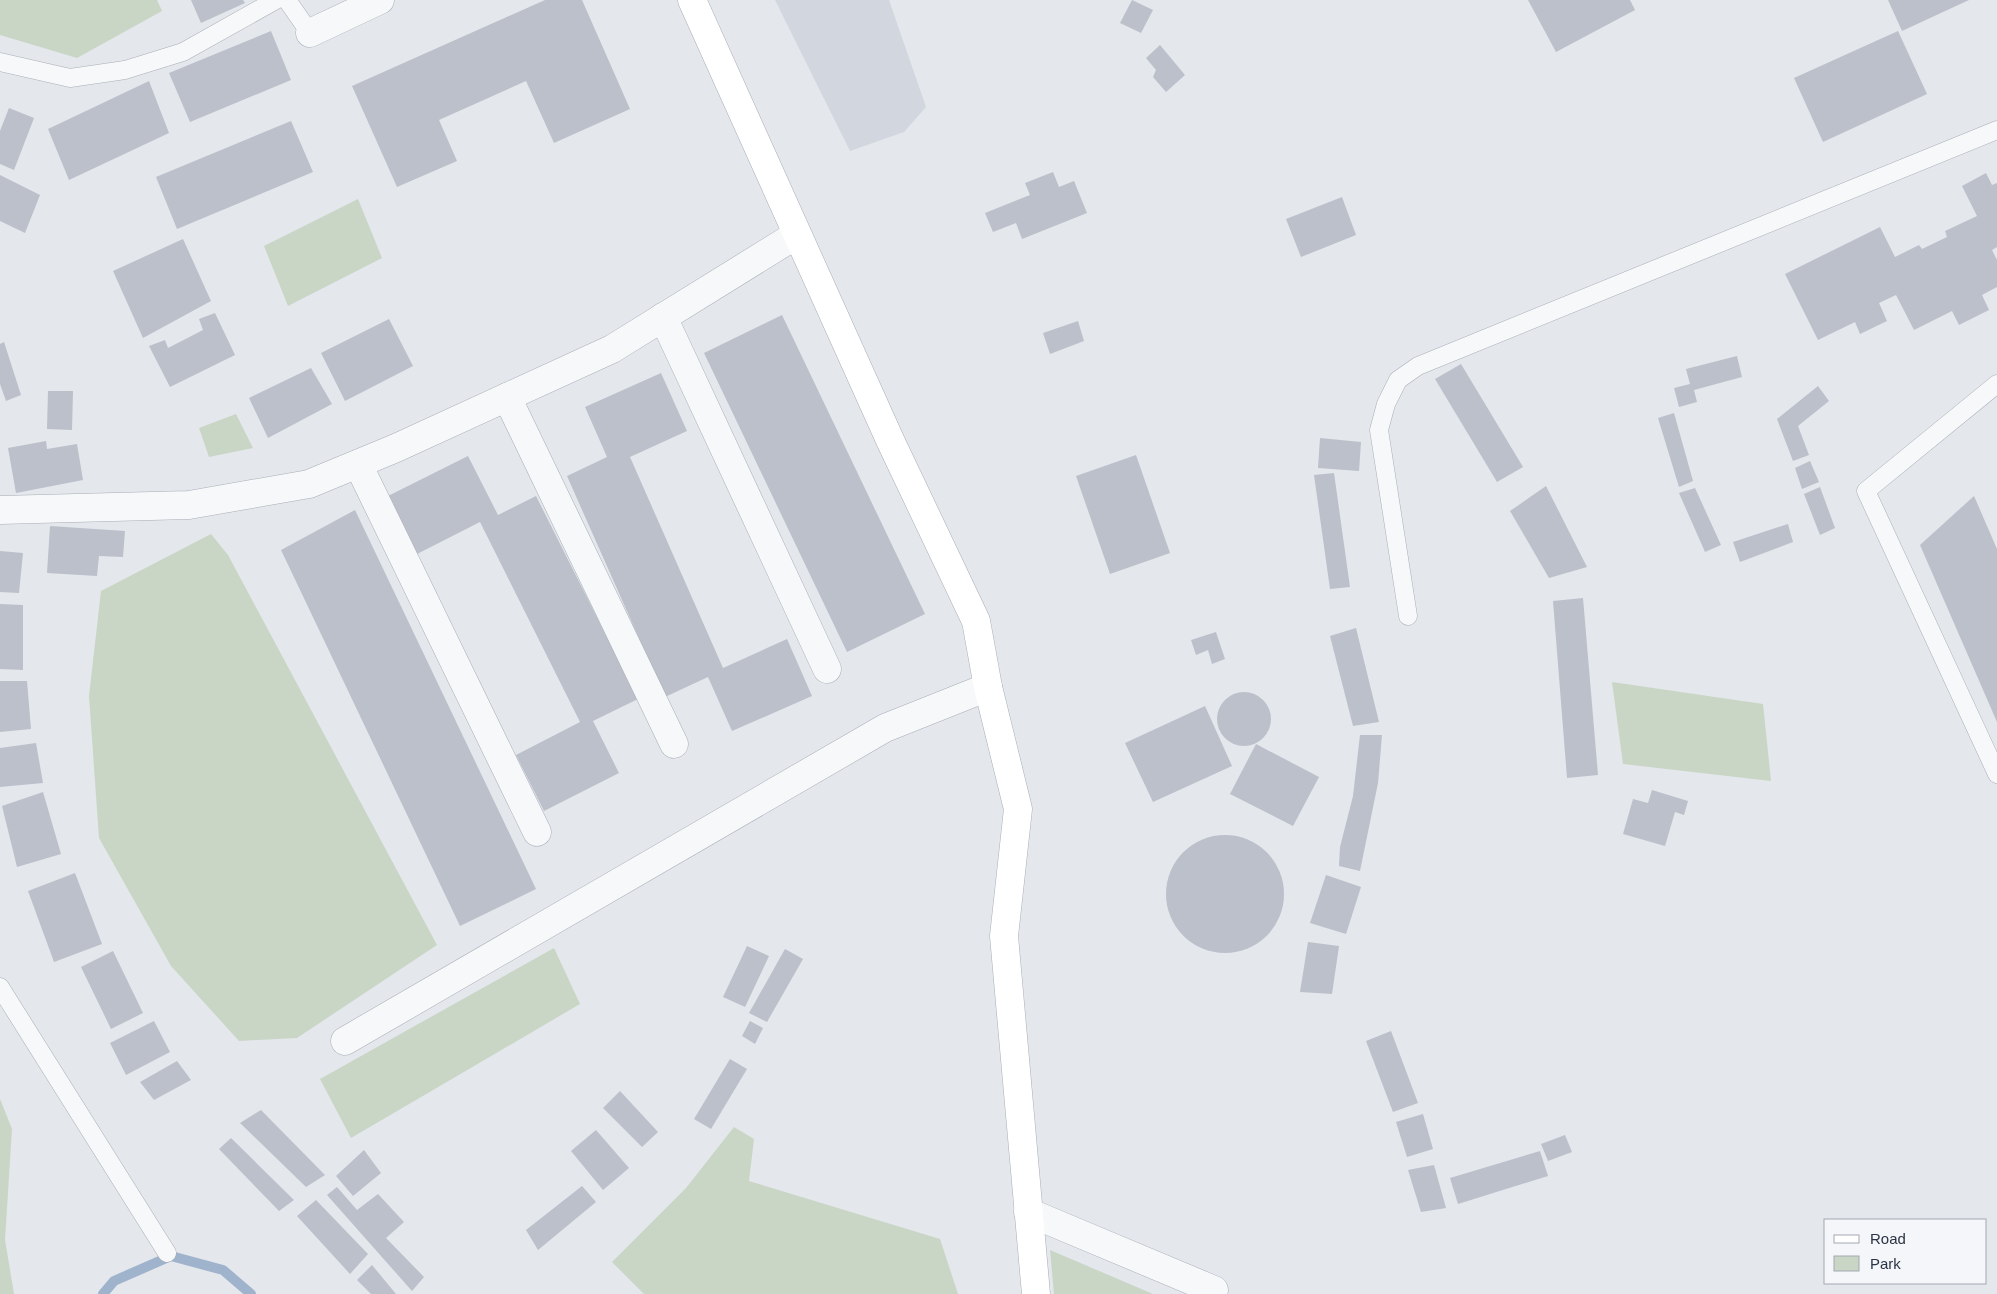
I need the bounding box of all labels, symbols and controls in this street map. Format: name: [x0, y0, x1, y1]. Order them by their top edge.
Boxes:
legend: [1824, 1219, 1987, 1284]
text: Road: [1870, 1230, 1906, 1247]
text: Park: [1870, 1255, 1901, 1272]

